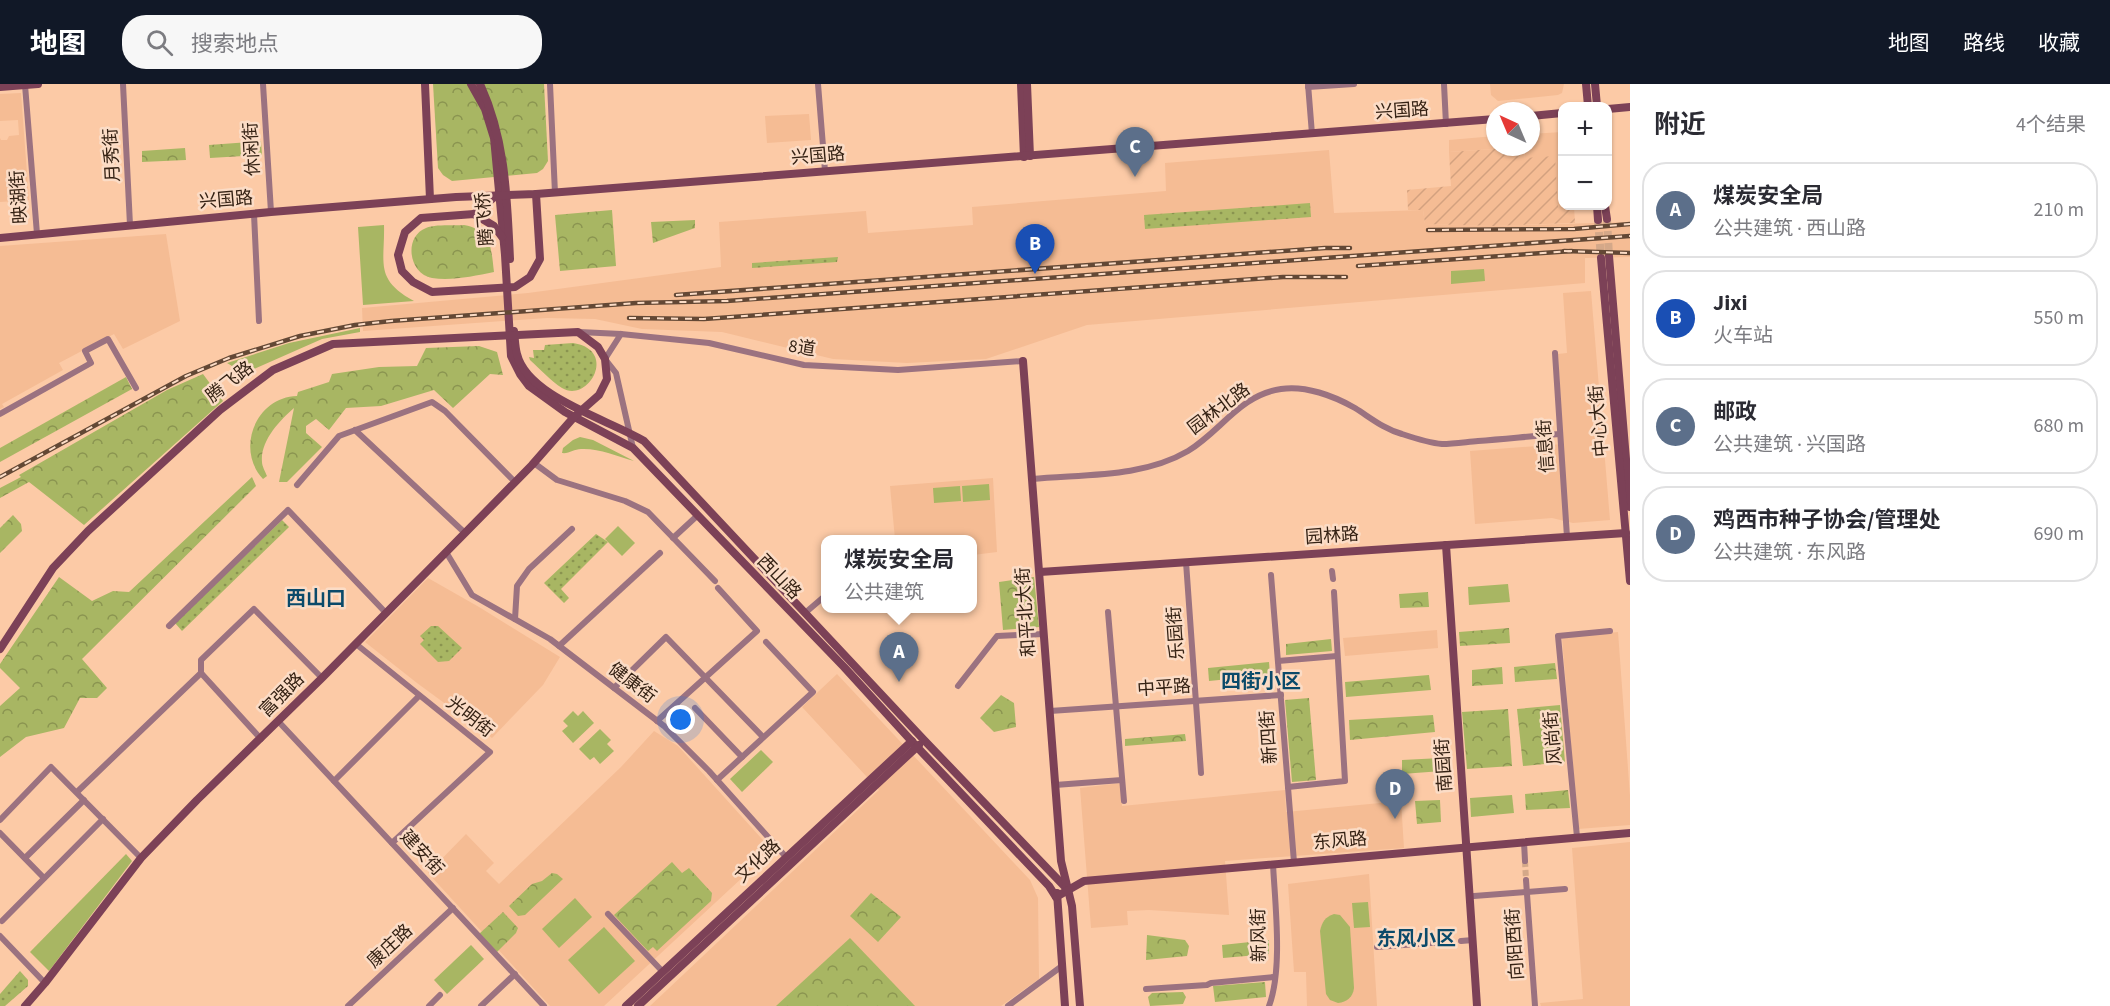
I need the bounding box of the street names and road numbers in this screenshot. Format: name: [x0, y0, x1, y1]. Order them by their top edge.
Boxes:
street label: 兴国路: [1374, 97, 1430, 125]
street label: 休闲街: [238, 121, 266, 177]
street label: 月秀街: [98, 127, 126, 183]
street label: 兴国路: [790, 141, 846, 171]
street label: 映湖街: [5, 169, 33, 225]
street label: 兴国路: [198, 185, 254, 215]
street label: 腾飞桥: [470, 191, 500, 247]
street label: 8道: [787, 334, 817, 362]
street label: 腾飞路: [201, 356, 259, 408]
street label: 园林北路: [1183, 377, 1255, 441]
street label: 中心大街: [1583, 384, 1615, 458]
street label: 信息街: [1532, 418, 1560, 474]
street label: 园林路: [1304, 522, 1360, 550]
street label: 西山路: [751, 549, 807, 605]
street label: 和平北大街: [1010, 566, 1042, 658]
street label: 乐园街: [1162, 605, 1190, 661]
street label: 健康街: [603, 657, 661, 709]
street label: 富强路: [254, 667, 310, 723]
street label: 中平路: [1136, 674, 1192, 702]
street label: 光明街: [441, 691, 499, 743]
street label: 新四街: [1255, 709, 1283, 765]
street label: 风尚街: [1538, 710, 1568, 766]
street label: 南园街: [1430, 737, 1458, 793]
street label: 建安街: [394, 825, 450, 881]
street label: 东风路: [1312, 826, 1368, 856]
street label: 文化路: [730, 833, 786, 889]
street label: 向阳西街: [1500, 907, 1530, 981]
street label: 新风街: [1246, 908, 1272, 962]
street label: 康庄路: [362, 918, 418, 974]

